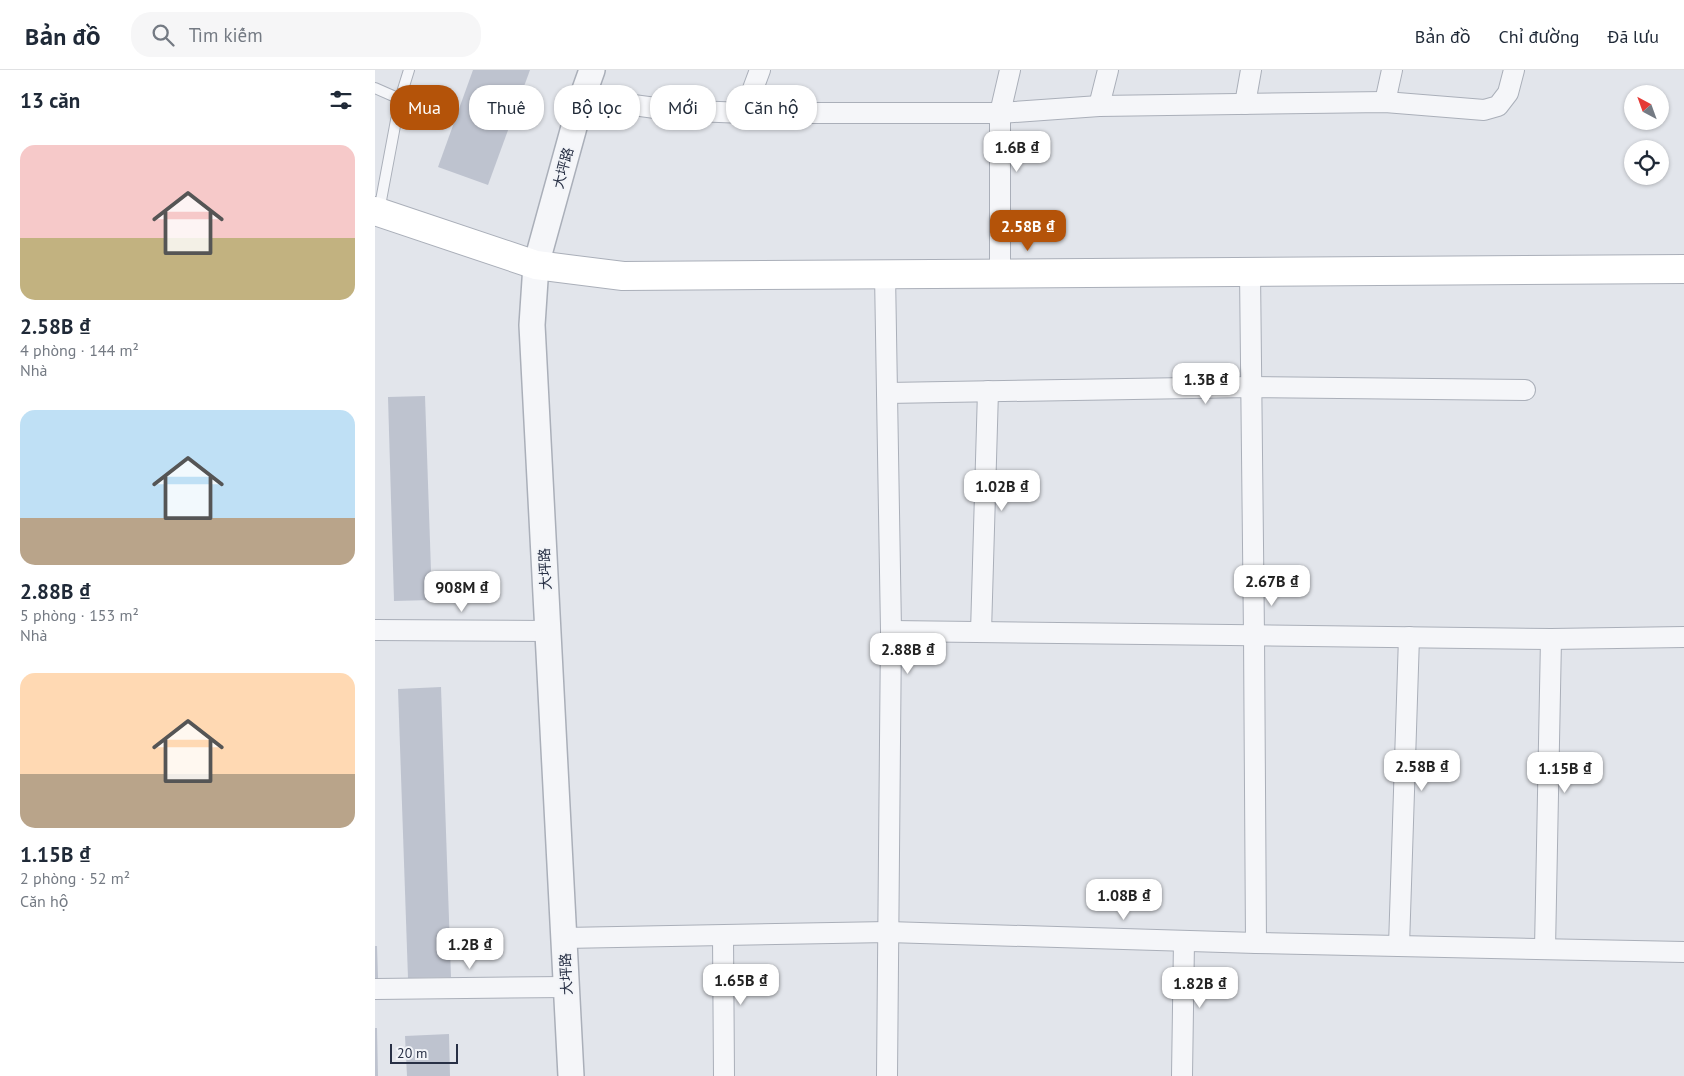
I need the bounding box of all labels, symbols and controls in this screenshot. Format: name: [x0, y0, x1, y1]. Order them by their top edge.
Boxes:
search box: [131, 12, 481, 57]
text: Bản đồ: [25, 21, 101, 52]
icon: search: [149, 21, 177, 49]
text: Tìm kiếm: [189, 23, 263, 47]
text: Bản đồ: [1415, 25, 1471, 48]
text: Chỉ đường: [1499, 25, 1580, 48]
text: Đã lưu: [1608, 25, 1659, 48]
chip: Mua: [390, 85, 459, 130]
chip: Thuê: [469, 85, 544, 130]
chip: Bộ lọc: [554, 85, 640, 130]
chip: Mới: [650, 85, 716, 130]
chip: Căn hộ: [726, 85, 817, 130]
north arrow: [1624, 85, 1669, 130]
map controls: [1624, 85, 1669, 185]
icon: filters: [327, 86, 355, 114]
text: 13 căn: [20, 87, 80, 114]
pin: 1.6B ₫: [976, 131, 1058, 173]
text: 1.6B ₫: [994, 137, 1040, 157]
button: locate: [1624, 140, 1669, 185]
street label: 大坪路: [549, 145, 577, 191]
icon: home: [143, 178, 233, 268]
pin: 2.58B ₫: [982, 210, 1074, 252]
text: 2.58B ₫: [1001, 216, 1055, 236]
text: 2.58B ₫: [20, 313, 91, 340]
text: 4 phòng · 144 m²: [20, 340, 139, 360]
text: Nhà: [20, 360, 47, 380]
pin: 1.3B ₫: [1165, 362, 1247, 405]
text: 1.3B ₫: [1183, 369, 1229, 389]
icon: home: [143, 443, 233, 533]
pin: 1.02B ₫: [956, 470, 1048, 512]
text: 1.02B ₫: [975, 476, 1029, 496]
street label: 大坪路: [535, 548, 555, 590]
pin: 2.67B ₫: [1226, 564, 1318, 607]
pin: 908M ₫: [421, 570, 503, 613]
text: 2.67B ₫: [1245, 571, 1299, 591]
text: 908M ₫: [435, 577, 489, 597]
text: 2.88B ₫: [20, 578, 91, 605]
text: 5 phòng · 153 m²: [20, 605, 139, 625]
text: Nhà: [20, 625, 47, 645]
pin: 2.88B ₫: [862, 632, 954, 675]
text: 2.88B ₫: [881, 639, 935, 659]
icon: home: [143, 706, 233, 796]
pin: 2.58B ₫: [1376, 750, 1468, 792]
pin: 1.15B ₫: [1519, 752, 1611, 794]
text: 2.58B ₫: [1395, 756, 1449, 776]
text: 1.15B ₫: [1538, 758, 1592, 778]
text: 1.15B ₫: [20, 841, 91, 868]
text: 2 phòng · 52 m²: [20, 868, 130, 888]
pin: 1.08B ₫: [1078, 878, 1170, 921]
text: 1.08B ₫: [1097, 885, 1151, 905]
text: Căn hộ: [20, 891, 69, 911]
pin: 1.2B ₫: [429, 928, 511, 970]
text: 1.2B ₫: [447, 934, 493, 954]
street label: 大坪路: [556, 953, 576, 995]
pin: 1.65B ₫: [695, 964, 787, 1006]
pin: 1.82B ₫: [1154, 966, 1246, 1009]
text: 1.65B ₫: [714, 970, 768, 990]
text: 1.82B ₫: [1173, 973, 1227, 993]
scale bar: [390, 1041, 457, 1064]
text: 20 m: [397, 1044, 427, 1062]

